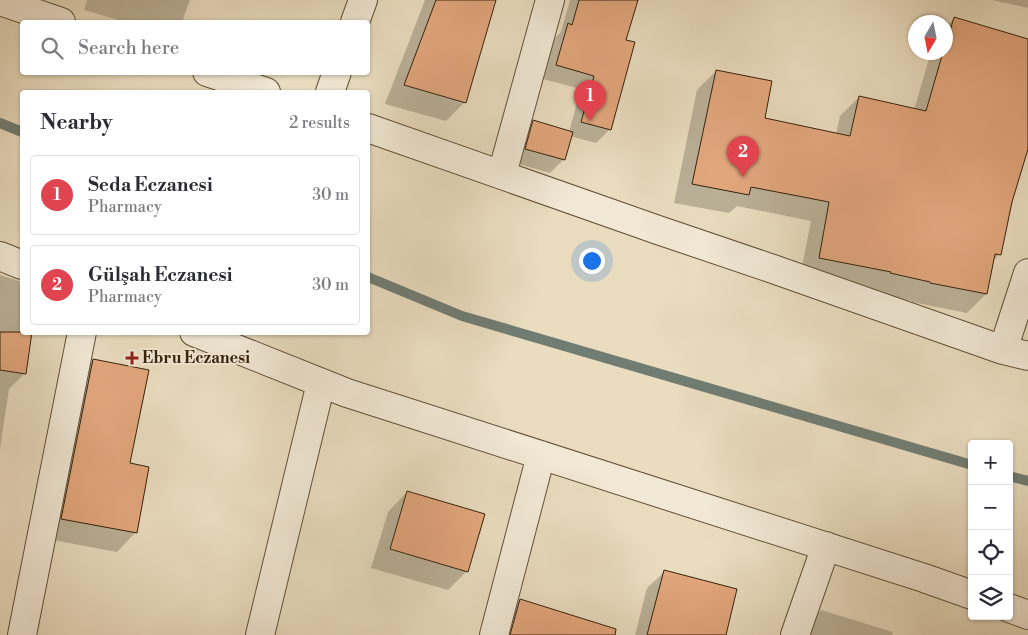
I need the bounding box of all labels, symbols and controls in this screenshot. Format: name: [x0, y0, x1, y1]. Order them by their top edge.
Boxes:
north arrow: [908, 15, 953, 60]
search box: [20, 20, 370, 75]
icon: search: [38, 34, 66, 62]
text: Search here: [78, 36, 179, 60]
pin: 1: [574, 80, 606, 121]
text: Nearby: [40, 110, 113, 136]
text: 2 results: [289, 113, 350, 133]
pin: 2: [727, 136, 759, 177]
text: Seda Eczanesi: [88, 173, 213, 197]
text: 1: [53, 185, 61, 205]
text: 30 m: [312, 185, 349, 205]
text: Pharmacy: [88, 197, 162, 217]
your location: [579, 248, 605, 274]
text: Gülşah Eczanesi: [88, 263, 233, 287]
text: 2: [52, 275, 62, 295]
text: 30 m: [312, 275, 349, 295]
text: Pharmacy: [88, 287, 162, 307]
place label: Ebru Eczanesi: [142, 348, 250, 368]
marker: Ebru Eczanesi: [126, 352, 138, 364]
map controls: [968, 440, 1013, 620]
button: +: [968, 440, 1013, 485]
button: −: [968, 485, 1013, 530]
button: locate: [968, 530, 1013, 575]
button: layers: [968, 575, 1013, 620]

